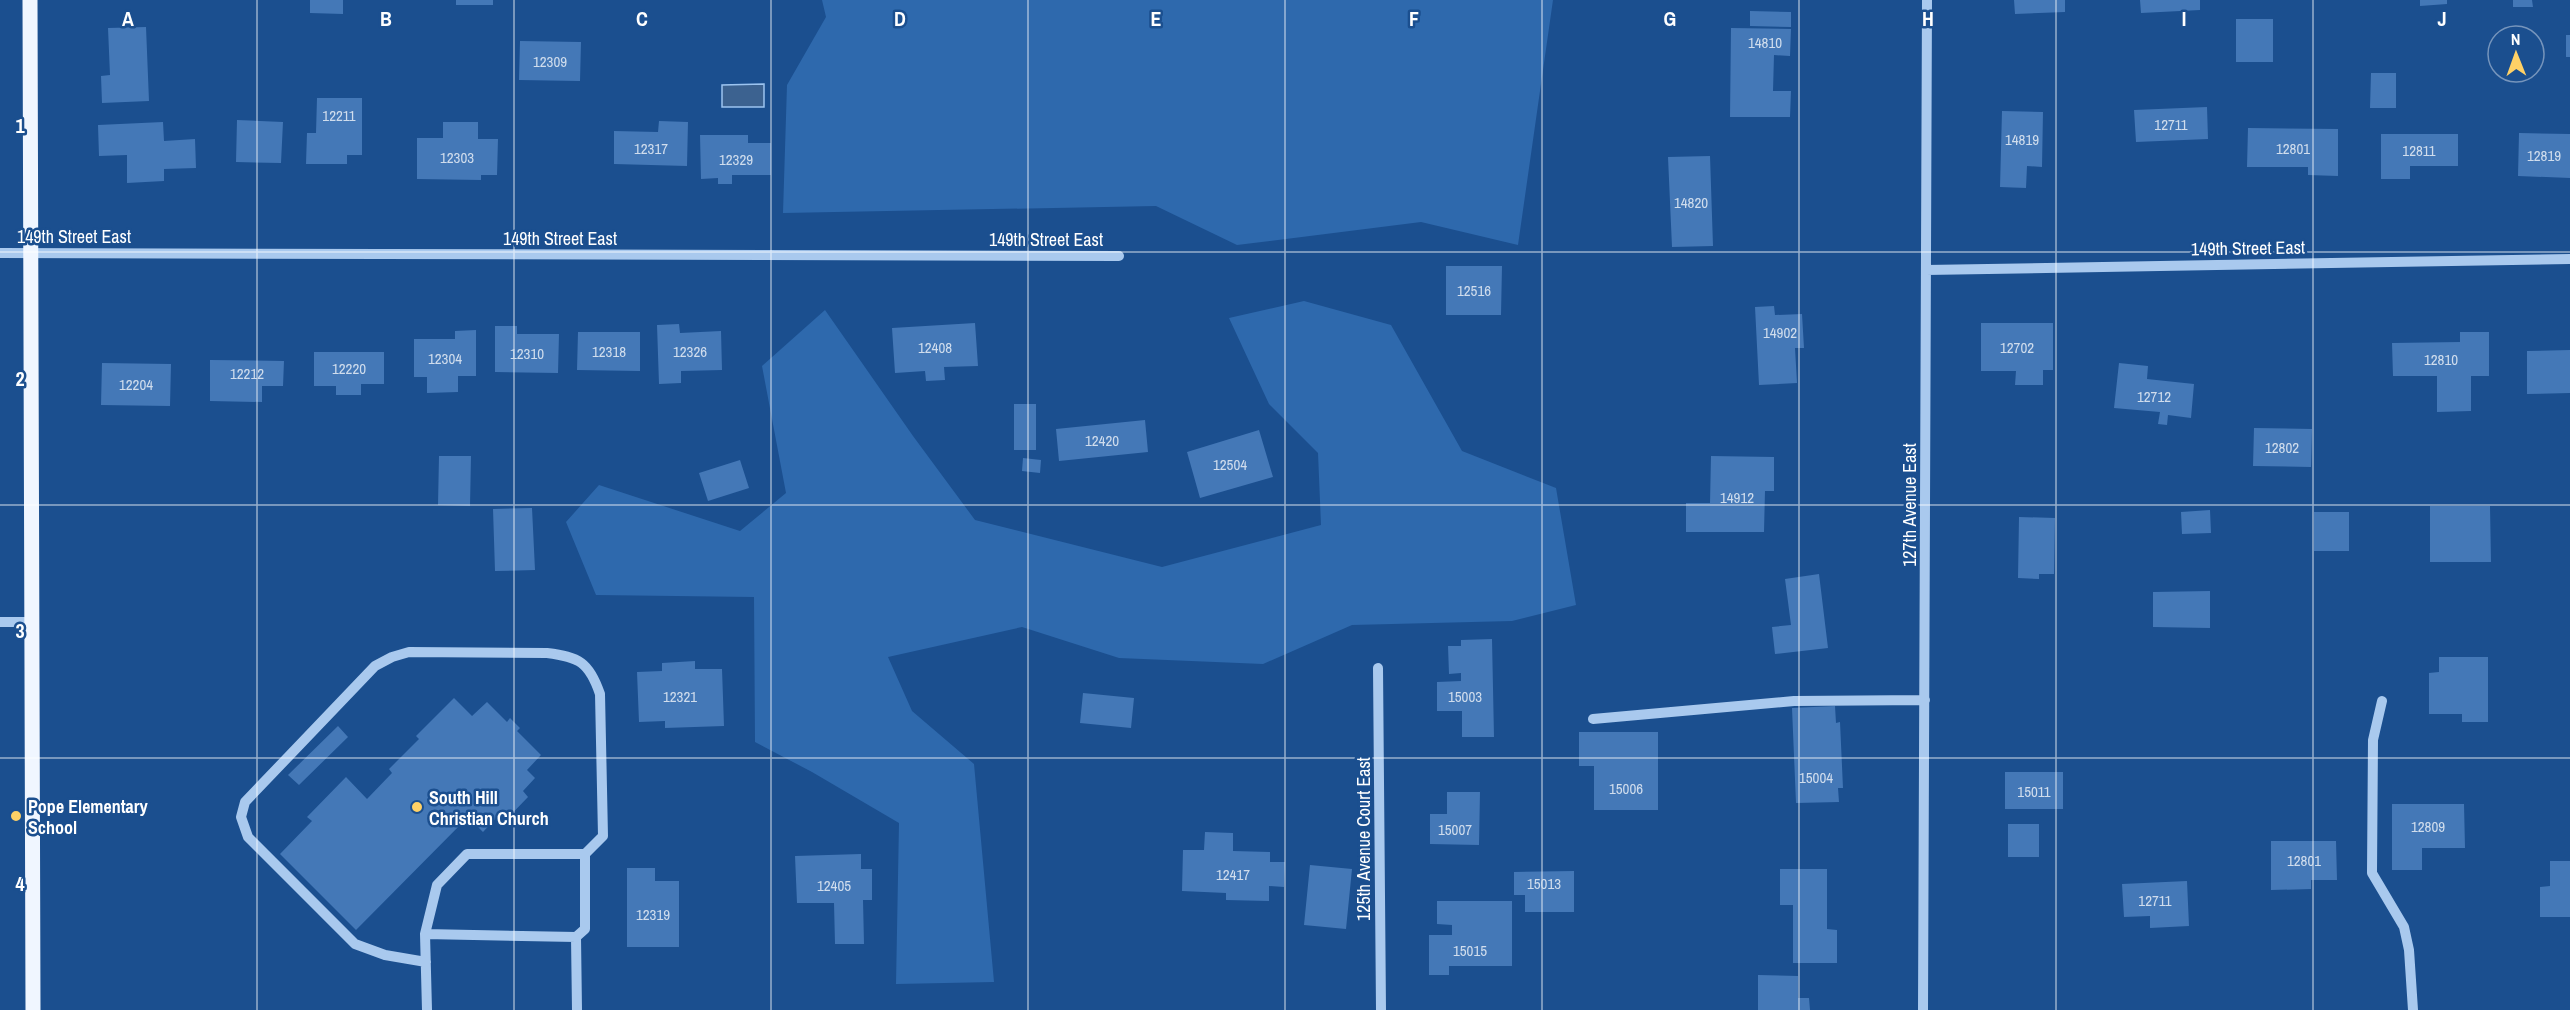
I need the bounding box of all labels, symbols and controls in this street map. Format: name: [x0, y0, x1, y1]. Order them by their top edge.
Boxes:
text: A: [122, 5, 134, 32]
text: B: [380, 5, 392, 32]
text: C: [636, 5, 648, 32]
text: D: [894, 5, 906, 32]
text: E: [1151, 5, 1162, 32]
text: F: [1409, 5, 1419, 32]
text: G: [1664, 5, 1676, 32]
text: H: [1922, 5, 1934, 32]
text: I: [2182, 5, 2186, 32]
text: J: [2437, 5, 2447, 32]
north arrow: [2486, 24, 2546, 84]
text: N: [2511, 28, 2521, 50]
house number: 14810: [1748, 32, 1782, 53]
house number: 12309: [533, 51, 567, 72]
house number: 12211: [322, 105, 356, 126]
text: 1: [15, 112, 25, 139]
house number: 12711: [2154, 114, 2188, 135]
house number: 14819: [2005, 129, 2039, 150]
house number: 12317: [634, 138, 668, 159]
house number: 12801: [2276, 138, 2310, 159]
house number: 12811: [2402, 140, 2436, 161]
house number: 12819: [2527, 145, 2561, 166]
house number: 12303: [440, 147, 474, 168]
house number: 12329: [719, 149, 753, 170]
house number: 14820: [1674, 192, 1708, 213]
street label: 149th Street East: [17, 224, 131, 249]
street label: 149th Street East: [503, 226, 617, 251]
street label: 149th Street East: [989, 227, 1103, 252]
street label: 149th Street East: [2191, 235, 2305, 261]
house number: 12516: [1457, 280, 1491, 301]
house number: 14902: [1763, 322, 1797, 343]
house number: 12408: [918, 337, 952, 358]
house number: 12702: [2000, 337, 2034, 358]
house number: 12318: [592, 341, 626, 362]
house number: 12326: [673, 341, 707, 362]
house number: 12310: [510, 343, 544, 364]
house number: 12304: [428, 348, 462, 369]
house number: 12810: [2424, 349, 2458, 370]
house number: 12220: [332, 358, 366, 379]
house number: 12212: [230, 363, 264, 384]
text: 2: [15, 365, 25, 392]
house number: 12204: [119, 374, 153, 395]
house number: 12712: [2137, 386, 2171, 407]
house number: 12420: [1085, 430, 1119, 451]
house number: 12802: [2265, 437, 2299, 458]
street label: 127th Avenue East: [1897, 443, 1922, 567]
house number: 12504: [1213, 454, 1247, 475]
house number: 14912: [1720, 487, 1754, 508]
text: 3: [15, 617, 25, 644]
house number: 12321: [663, 686, 697, 707]
house number: 15003: [1448, 686, 1482, 707]
street label: 125th Avenue Court East: [1351, 757, 1376, 921]
house number: 15004: [1799, 767, 1833, 788]
house number: 15006: [1609, 778, 1643, 799]
house number: 15011: [2017, 781, 2051, 802]
place label: South Hill Christian Church: [429, 785, 549, 831]
place label: Pope Elementary School: [28, 794, 149, 840]
marker: South Hill Christian Church: [410, 800, 424, 814]
marker: Pope Elementary School: [9, 809, 23, 823]
house number: 12809: [2411, 816, 2445, 837]
house number: 15007: [1438, 819, 1472, 840]
house number: 12801: [2287, 850, 2321, 871]
house number: 12417: [1216, 864, 1250, 885]
text: 4: [15, 870, 25, 897]
house number: 15013: [1527, 873, 1561, 894]
house number: 12405: [817, 875, 851, 896]
house number: 12711: [2138, 890, 2172, 911]
house number: 12319: [636, 904, 670, 925]
house number: 15015: [1453, 940, 1487, 961]

